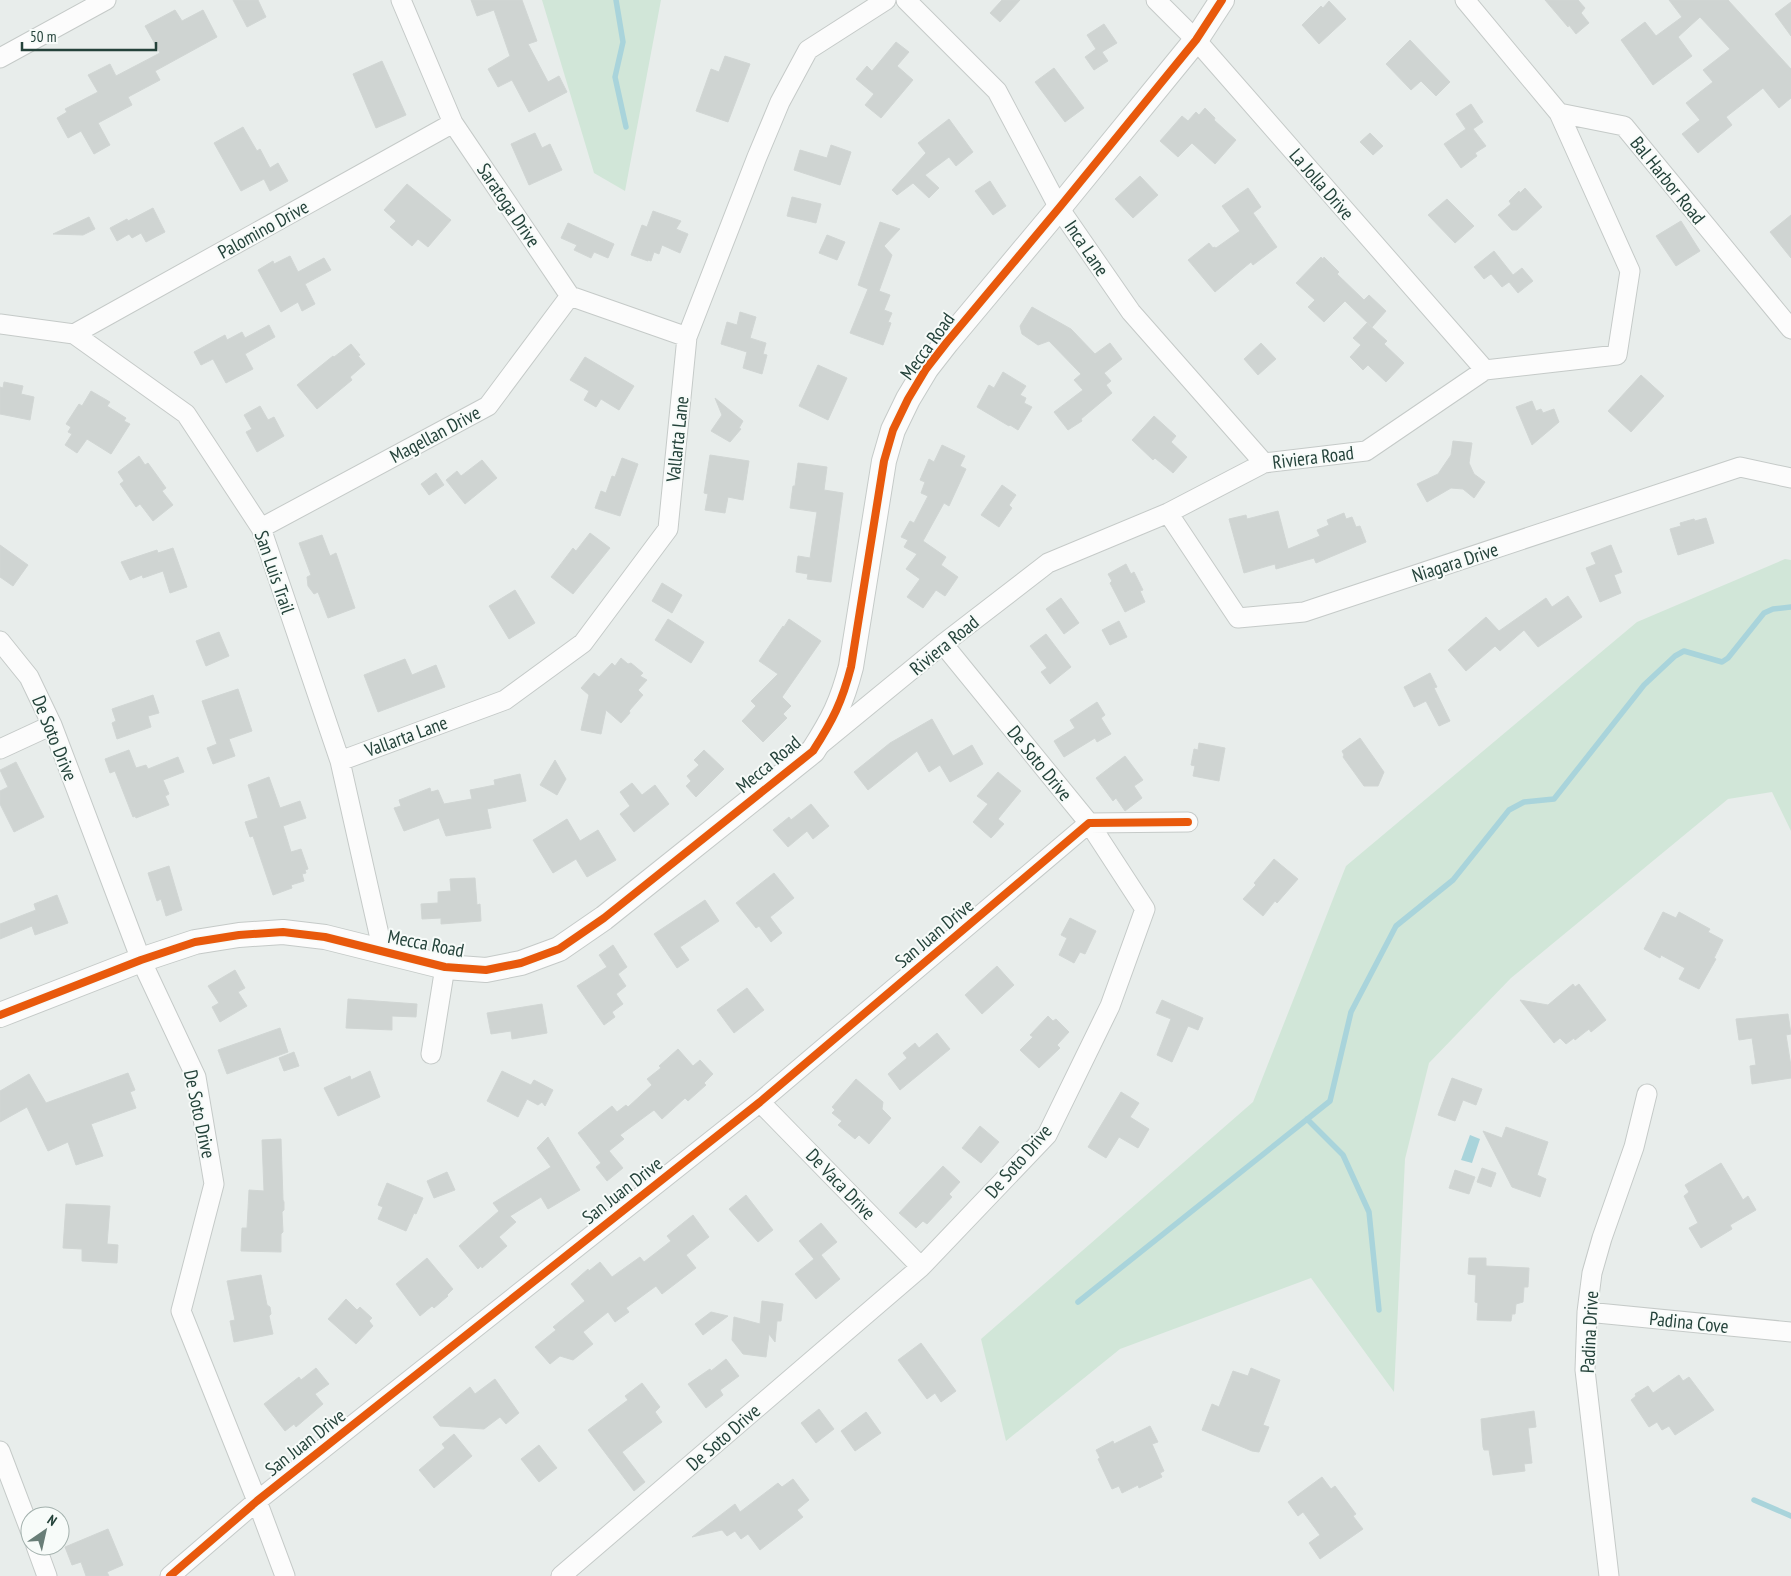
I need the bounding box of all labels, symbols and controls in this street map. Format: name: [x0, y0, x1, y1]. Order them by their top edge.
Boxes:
scale bar: [22, 20, 156, 52]
text: 50 m: [30, 27, 56, 46]
street label: Bal Harbor Road: [1625, 131, 1711, 229]
street label: La Jolla Drive: [1284, 143, 1360, 225]
street label: Saratoga Drive: [472, 158, 546, 252]
street label: Palomino Drive: [213, 194, 313, 264]
street label: Inca Lane: [1060, 215, 1115, 281]
street label: Mecca Road: [895, 308, 959, 384]
street label: Vallarta Lane: [660, 395, 693, 484]
street label: Magellan Drive: [386, 400, 485, 468]
street label: Riviera Road: [1271, 440, 1355, 474]
street label: San Luis Trail: [250, 527, 301, 617]
street label: Niagara Drive: [1409, 537, 1501, 587]
street label: Riviera Road: [905, 610, 983, 680]
street label: De Soto Drive: [27, 692, 83, 784]
street label: Vallarta Lane: [361, 710, 451, 762]
street label: De Soto Drive: [1002, 720, 1078, 806]
street label: Mecca Road: [731, 730, 805, 798]
street label: San Juan Drive: [890, 893, 978, 973]
street label: Mecca Road: [386, 924, 466, 962]
street label: De Soto Drive: [179, 1067, 221, 1161]
street label: De Soto Drive: [979, 1119, 1057, 1203]
street label: De Vaca Drive: [801, 1143, 881, 1225]
street label: San Juan Drive: [577, 1151, 667, 1229]
street label: Padina Drive: [1575, 1290, 1603, 1374]
street label: Padina Cove: [1648, 1306, 1730, 1338]
street label: De Soto Drive: [681, 1398, 765, 1476]
street label: San Juan Drive: [260, 1403, 350, 1481]
north arrow: [20, 1506, 70, 1556]
text: N: [44, 1511, 60, 1530]

